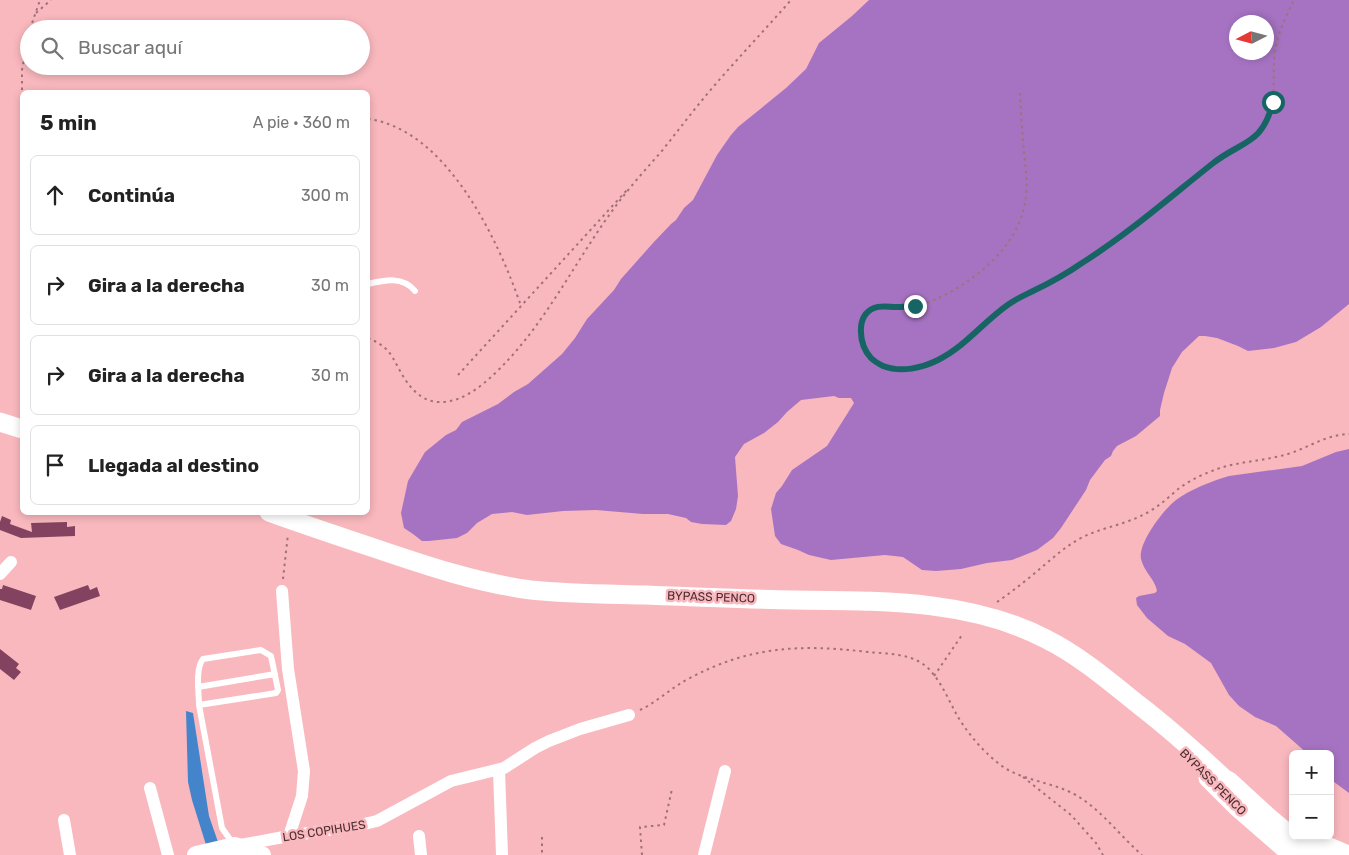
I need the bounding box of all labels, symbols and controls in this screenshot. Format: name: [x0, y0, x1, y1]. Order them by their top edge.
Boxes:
north arrow: [1229, 15, 1274, 60]
search box: [20, 20, 370, 75]
icon: search: [38, 34, 66, 62]
text: Buscar aquí: [78, 36, 182, 59]
route start: [1262, 91, 1285, 114]
text: 5 min: [40, 110, 97, 135]
text: A pie · 360 m: [253, 113, 350, 132]
icon: ahead: [41, 181, 69, 209]
text: Continúa: [88, 184, 175, 207]
text: 300 m: [301, 186, 349, 205]
icon: right: [41, 271, 69, 299]
text: Gira a la derecha: [88, 274, 245, 297]
text: 30 m: [311, 276, 349, 295]
route end: [904, 295, 927, 318]
icon: right: [41, 361, 69, 389]
text: Gira a la derecha: [88, 364, 245, 387]
text: 30 m: [311, 366, 349, 385]
icon: arrive: [41, 451, 69, 479]
text: Llegada al destino: [88, 454, 259, 477]
street label: BYPASS PENCO: [667, 588, 755, 606]
street label: BYPASS PENCO: [1177, 746, 1249, 818]
map controls: [1289, 750, 1334, 840]
button: +: [1289, 750, 1334, 795]
button: −: [1289, 795, 1334, 840]
street label: LOS COPIHUES: [281, 818, 367, 844]

